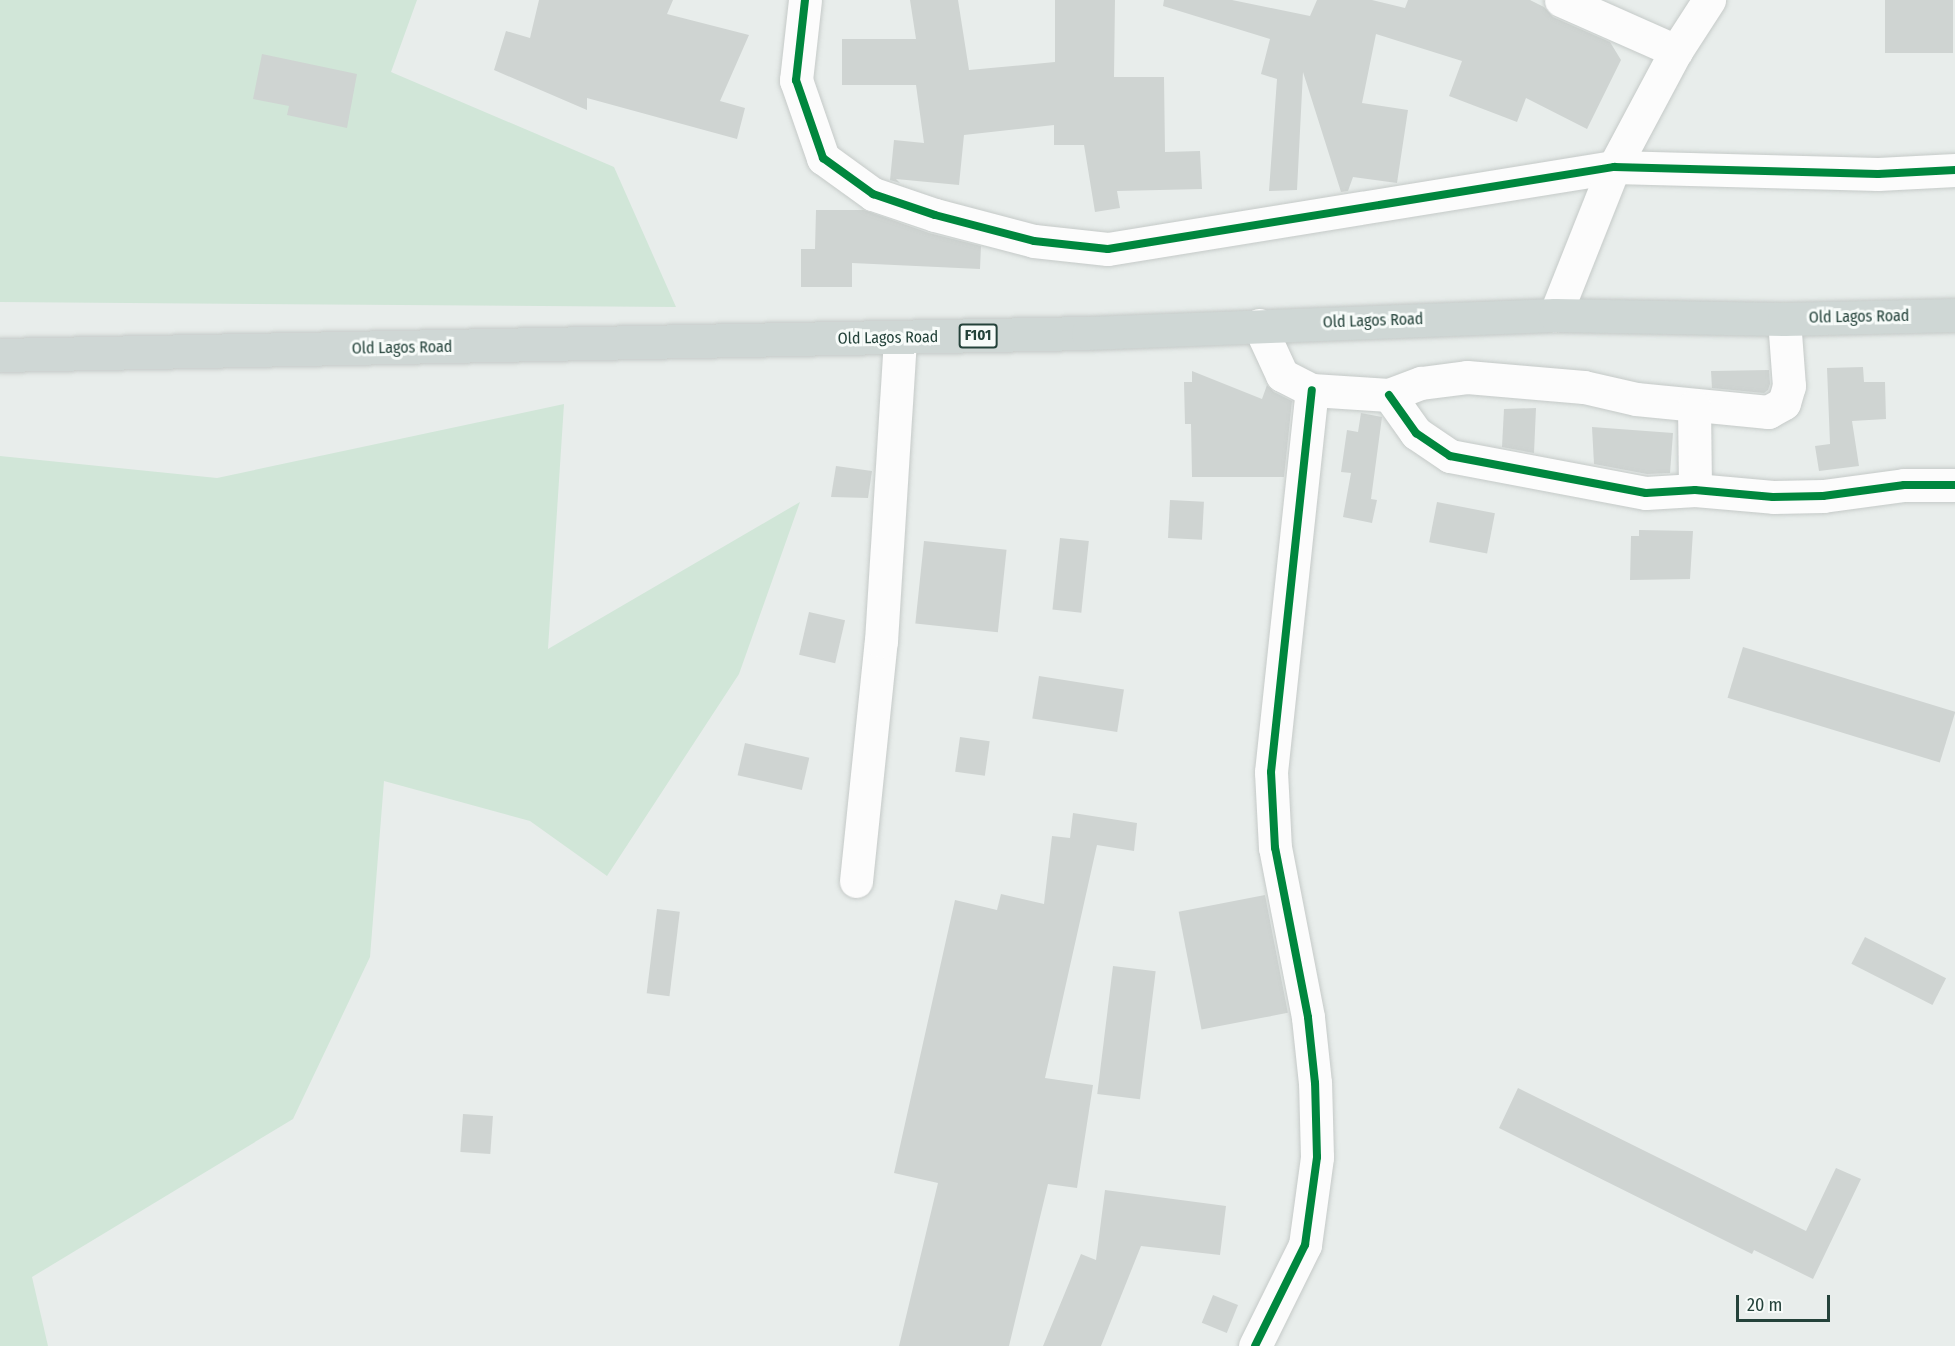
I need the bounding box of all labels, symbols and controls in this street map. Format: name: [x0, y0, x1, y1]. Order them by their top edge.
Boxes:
street label: Old Lagos Road: [1809, 307, 1909, 327]
street label: Old Lagos Road: [1322, 310, 1424, 332]
road number: F101: [958, 324, 998, 348]
street label: Old Lagos Road: [838, 328, 938, 348]
street label: Old Lagos Road: [352, 338, 452, 358]
scale bar: [1739, 1283, 1834, 1321]
text: 20 m: [1747, 1294, 1782, 1316]

